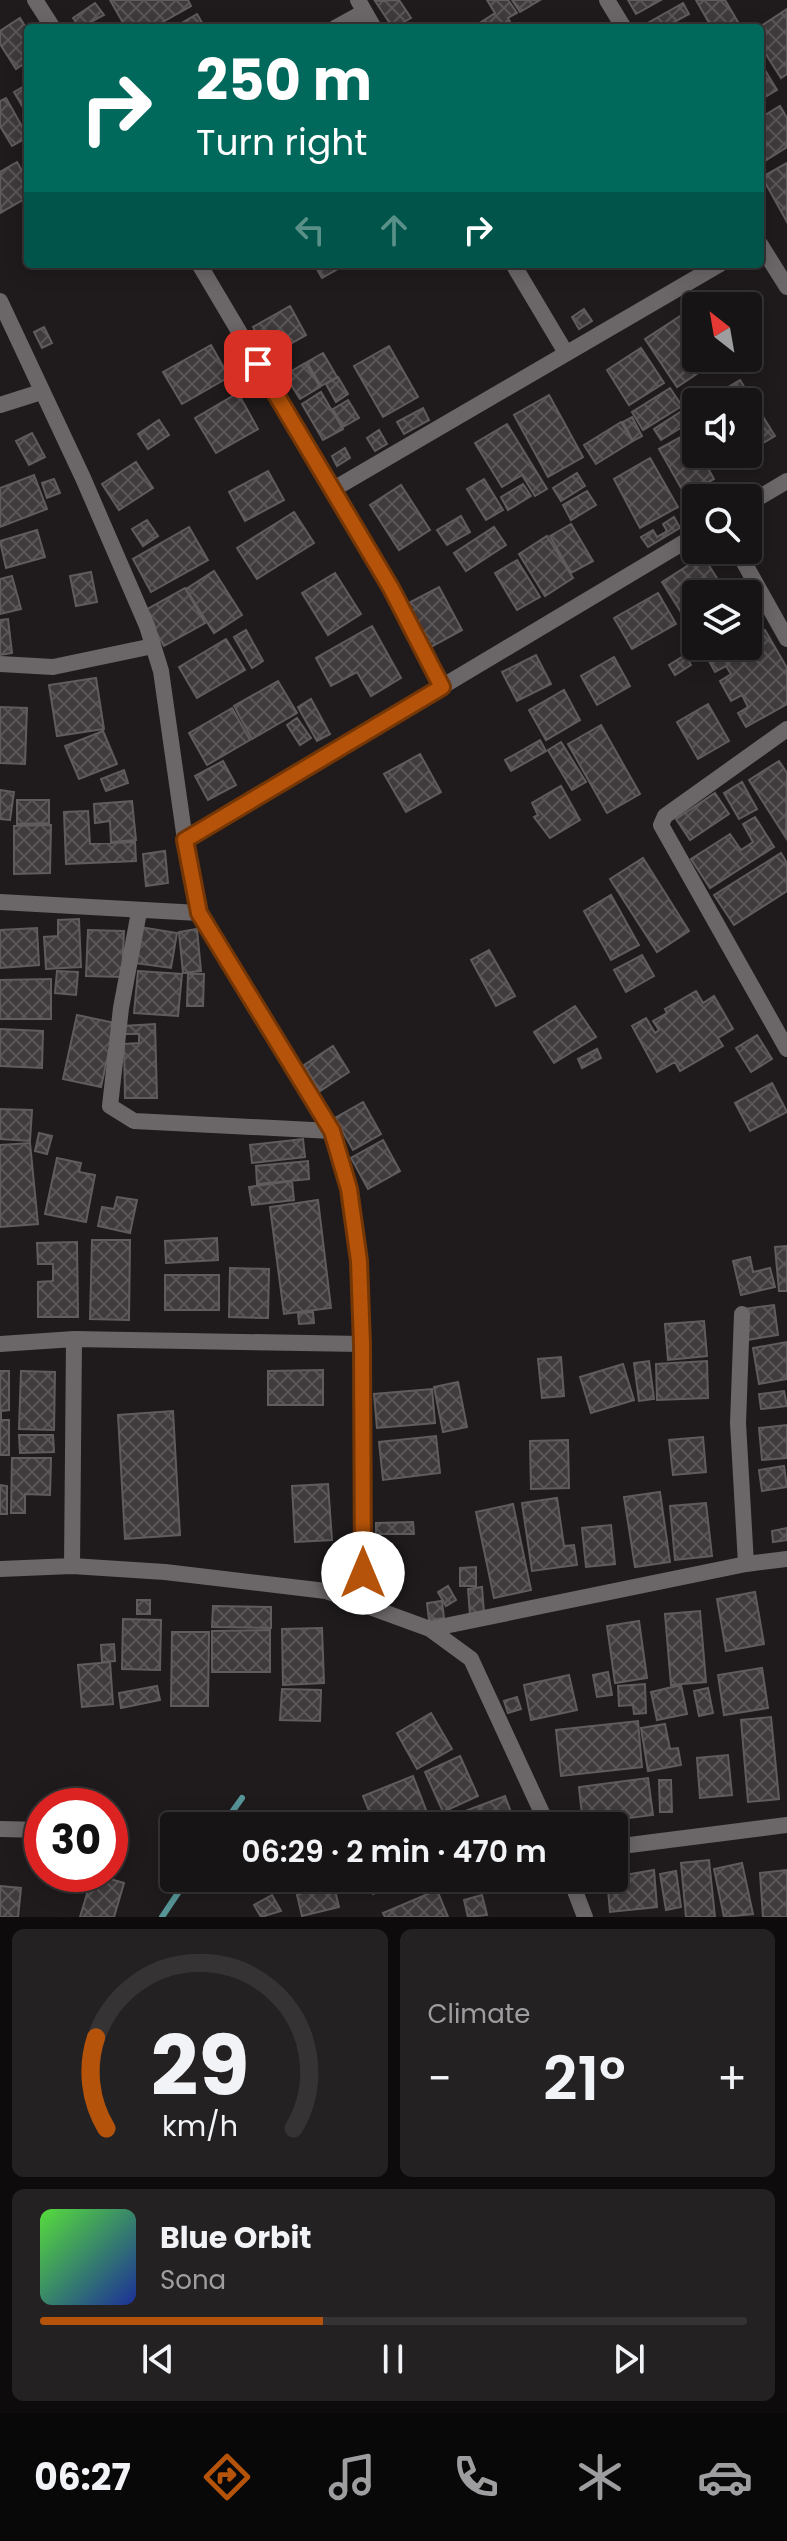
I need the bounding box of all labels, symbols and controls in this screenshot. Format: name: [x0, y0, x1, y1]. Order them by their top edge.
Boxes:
text: 250 m: [196, 41, 372, 120]
icon: right: [64, 56, 168, 160]
text: Turn right: [196, 117, 367, 168]
icon: left: [288, 208, 332, 252]
icon: ahead: [372, 208, 416, 252]
icon: right: [456, 208, 500, 252]
north arrow: [682, 292, 762, 372]
map controls: [682, 292, 762, 660]
pin: [224, 330, 292, 398]
icon: arrive: [236, 342, 280, 386]
button: sound: [682, 388, 762, 468]
button: search: [682, 484, 762, 564]
button: layers: [682, 580, 762, 660]
position arrow: [321, 1531, 405, 1615]
speed limit sign: 30: [24, 1788, 128, 1892]
text: 06:29 · 2 min · 470 m: [241, 1830, 547, 1873]
text: Climate: [428, 1996, 530, 2032]
text: 29: [150, 2008, 249, 2124]
text: 21°: [543, 2037, 626, 2121]
text: −: [428, 2048, 452, 2109]
text: +: [717, 2048, 747, 2109]
text: km/h: [162, 2106, 238, 2146]
text: Blue Orbit: [160, 2216, 312, 2259]
text: Sona: [160, 2262, 226, 2298]
icon: previous: [136, 2337, 180, 2381]
icon: pause: [371, 2337, 415, 2381]
icon: next: [607, 2337, 651, 2381]
icon: directions: [199, 2449, 255, 2505]
icon: music: [324, 2449, 380, 2505]
icon: phone: [448, 2449, 504, 2505]
icon: climate: [572, 2449, 628, 2505]
icon: car: [697, 2449, 753, 2505]
text: 06:27: [34, 2452, 131, 2503]

